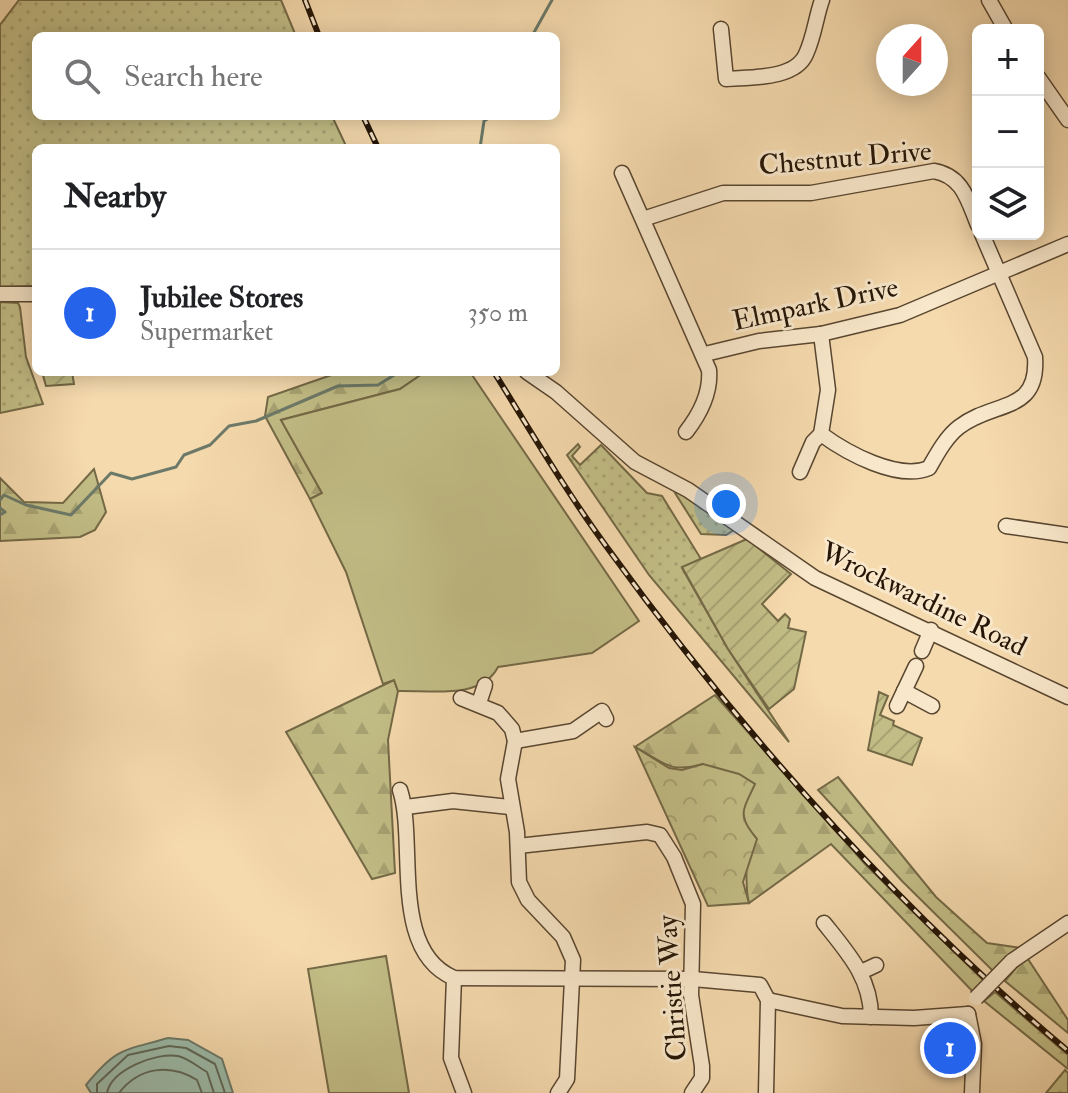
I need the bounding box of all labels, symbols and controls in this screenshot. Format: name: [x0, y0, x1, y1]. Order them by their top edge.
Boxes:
north arrow: [876, 24, 948, 96]
map controls: [972, 24, 1044, 240]
button: +: [972, 24, 1044, 96]
search box: [32, 32, 560, 120]
icon: search: [60, 54, 104, 98]
text: Search here: [124, 58, 263, 95]
button: −: [972, 96, 1044, 168]
street label: Chestnut Drive: [757, 133, 933, 183]
button: layers: [972, 168, 1044, 240]
text: Nearby: [64, 175, 166, 218]
street label: Elmpark Drive: [729, 270, 902, 339]
text: Jubilee Stores: [140, 279, 303, 316]
text: 1: [85, 297, 95, 329]
text: 350 m: [468, 297, 528, 329]
text: Supermarket: [140, 316, 273, 348]
your location: [706, 484, 746, 524]
street label: Wrockwardine Road: [814, 534, 1032, 665]
street label: Christie Way: [650, 913, 695, 1062]
pin: 1: [924, 1018, 976, 1078]

